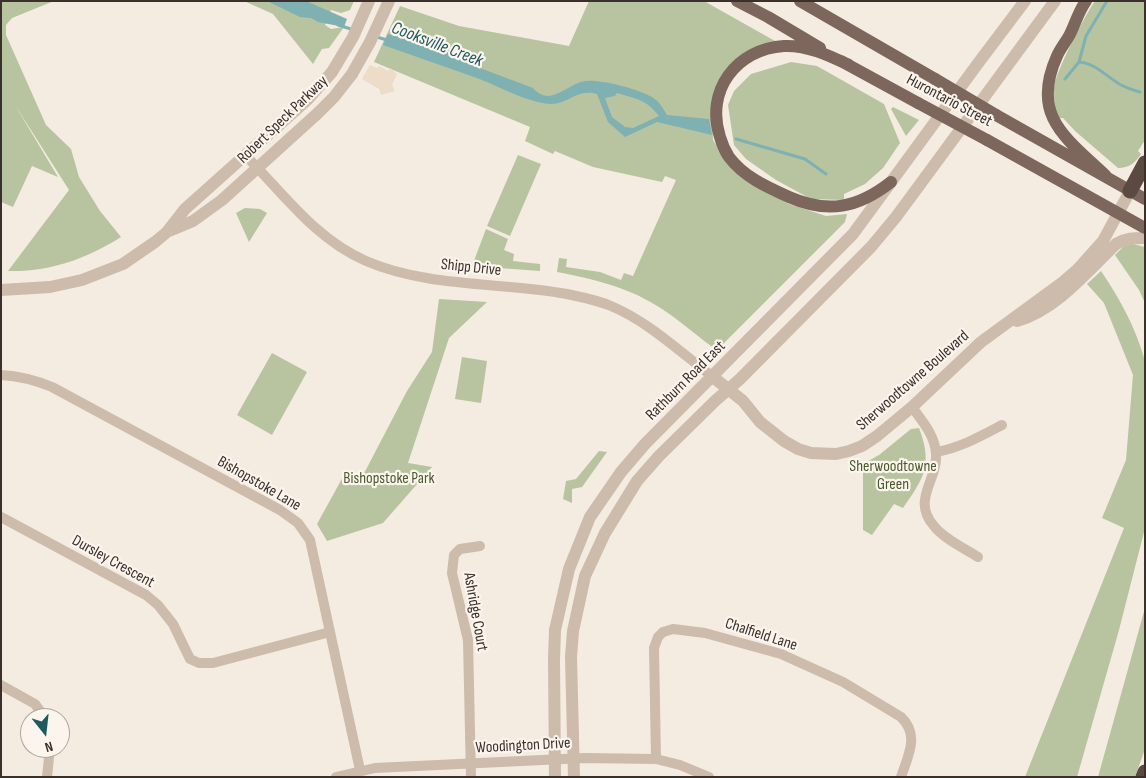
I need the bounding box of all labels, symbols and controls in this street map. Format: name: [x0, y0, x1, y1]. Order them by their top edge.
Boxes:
water label: Cooksville Creek: [388, 18, 486, 72]
street label: Hurontario Street: [903, 70, 995, 132]
street label: Robert Speck Parkway: [234, 72, 332, 168]
street label: Shipp Drive: [440, 255, 502, 281]
street label: Sherwoodtowne Boulevard: [853, 327, 973, 435]
street label: Rathburn Road East: [642, 337, 730, 425]
street label: Bishopstoke Lane: [214, 452, 304, 516]
park label: Sherwoodtowne Green: [849, 457, 937, 495]
park label: Bishopstoke Park: [343, 469, 435, 489]
street label: Dursley Crescent: [68, 531, 158, 593]
street label: Ashridge Court: [459, 571, 491, 653]
street label: Chalfield Lane: [723, 614, 799, 656]
north arrow: [20, 708, 70, 758]
street label: Woodington Drive: [475, 734, 571, 758]
text: N: [43, 738, 55, 756]

